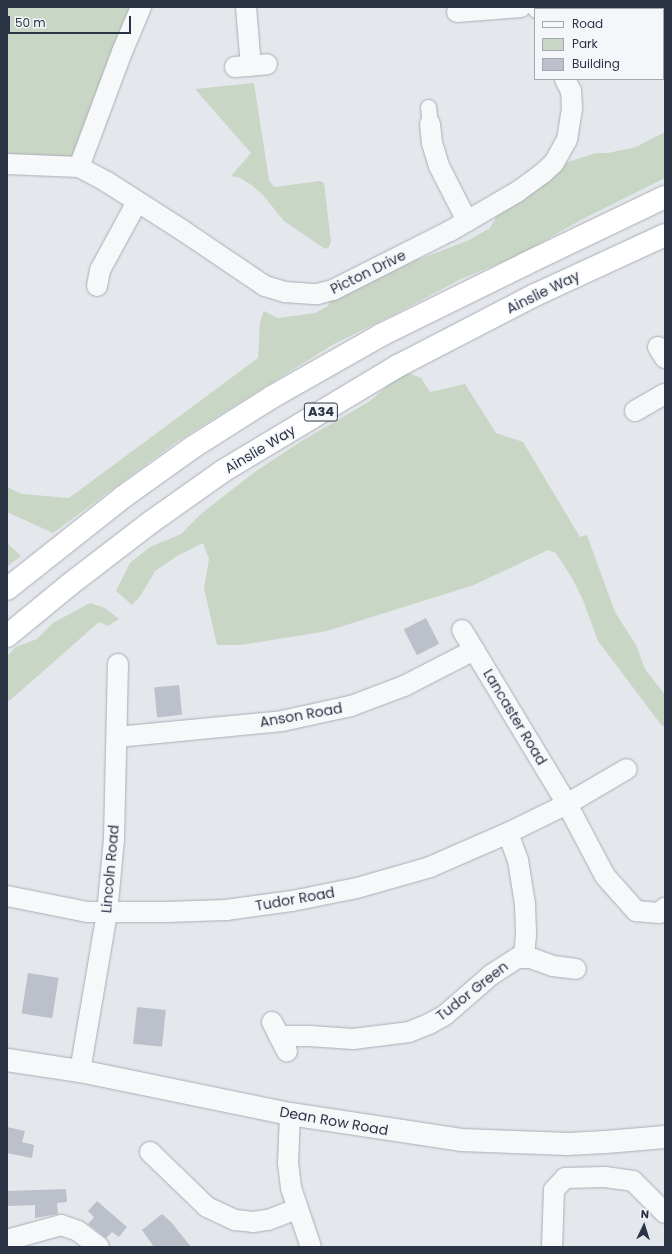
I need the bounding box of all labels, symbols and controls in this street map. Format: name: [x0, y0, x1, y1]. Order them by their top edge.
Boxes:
scale bar: [10, 8, 133, 34]
legend: [534, 8, 664, 80]
text: 50 m: [15, 14, 46, 31]
text: Road: [572, 15, 603, 32]
text: Park: [572, 35, 598, 52]
text: Building: [572, 55, 620, 72]
street label: Picton Drive: [328, 246, 408, 298]
street label: Ainslie Way: [504, 267, 582, 317]
road number: A34: [303, 401, 339, 423]
street label: Ainslie Way: [222, 421, 298, 477]
street label: Lancaster Road: [480, 666, 550, 768]
street label: Anson Road: [258, 699, 344, 731]
street label: Lincoln Road: [98, 824, 122, 914]
street label: Tudor Road: [254, 884, 336, 914]
street label: Tudor Green: [433, 958, 511, 1024]
street label: Dean Row Road: [278, 1103, 390, 1139]
north arrow: [624, 1206, 664, 1246]
text: N: [640, 1206, 650, 1222]

